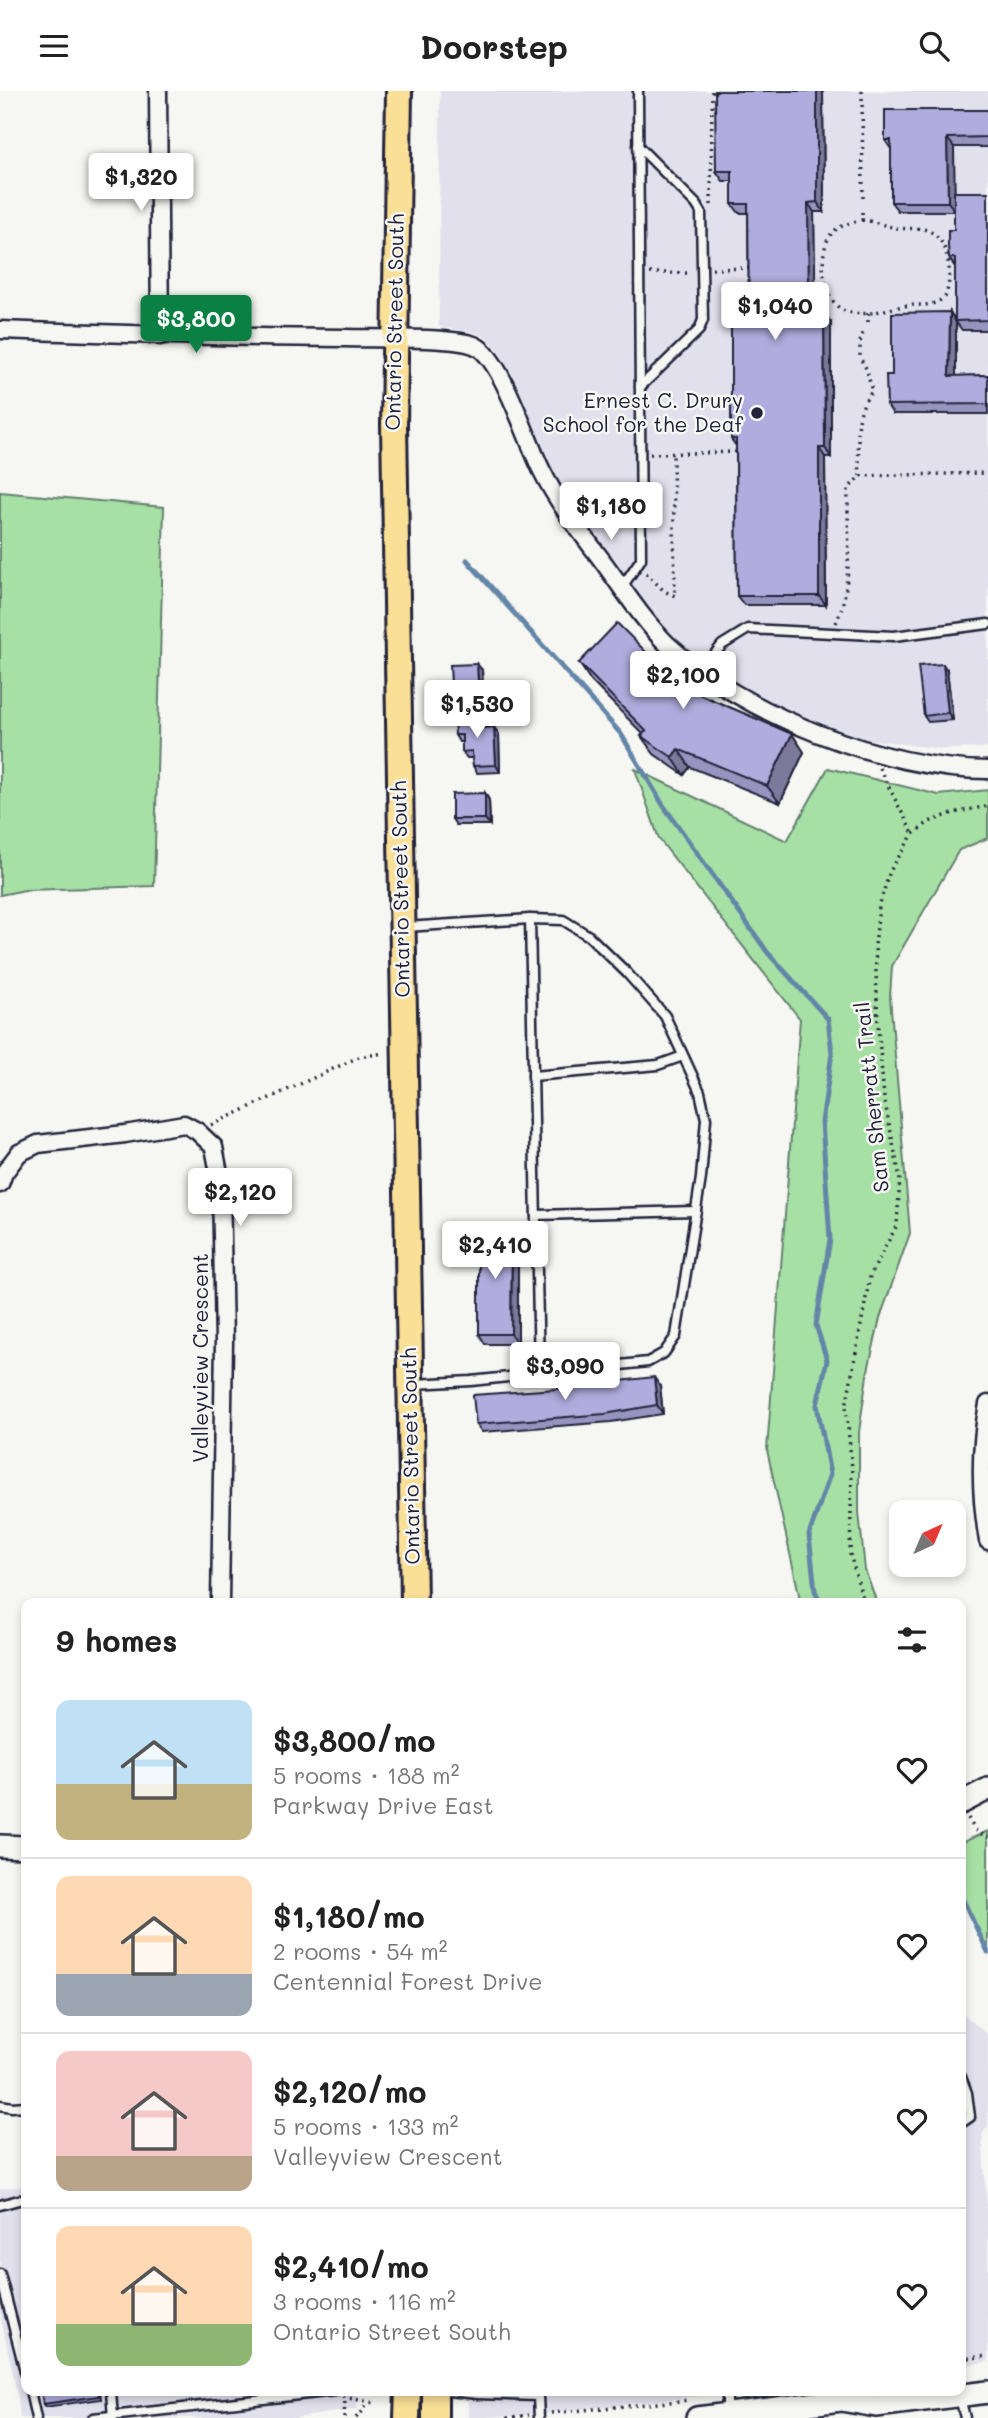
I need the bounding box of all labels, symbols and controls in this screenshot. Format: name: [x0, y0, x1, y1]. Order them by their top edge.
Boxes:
text: Doorstep: [420, 25, 568, 67]
icon: menu: [35, 27, 73, 65]
icon: search: [915, 27, 953, 65]
pin: $1,320: [84, 153, 198, 213]
text: $1,320: [105, 161, 177, 191]
street label: Ontario Street South: [378, 213, 409, 431]
pin: $1,040: [718, 282, 832, 342]
text: $1,040: [737, 290, 813, 320]
pin: $3,800: [139, 295, 253, 355]
text: $3,800: [157, 303, 235, 333]
place label: Ernest C. Drury School for the Deaf: [543, 386, 744, 437]
marker: Ernest C. Drury School for the Deaf: [749, 405, 765, 421]
pin: $1,180: [554, 483, 668, 542]
text: $1,180: [576, 490, 646, 520]
pin: $2,100: [626, 651, 740, 711]
text: $2,100: [646, 659, 720, 689]
pin: $1,530: [420, 681, 534, 740]
text: $1,530: [440, 688, 514, 718]
street label: Ontario Street South: [384, 780, 415, 998]
street label: Sam Sherratt Trail: [847, 1001, 894, 1194]
pin: $2,120: [183, 1169, 297, 1228]
text: $2,120: [204, 1176, 276, 1206]
pin: $2,410: [438, 1221, 552, 1281]
text: $2,410: [458, 1229, 532, 1259]
street label: Valleyview Crescent: [186, 1253, 213, 1463]
pin: $3,090: [508, 1343, 622, 1402]
street label: Ontario Street South: [394, 1347, 425, 1565]
text: $3,090: [526, 1350, 604, 1380]
north arrow: [889, 1500, 966, 1577]
map controls: [889, 1500, 966, 1577]
text: 9 homes: [56, 1620, 177, 1660]
icon: filters: [893, 1621, 931, 1659]
text: $3,800/mo: [273, 1720, 435, 1760]
icon: home: [112, 1728, 196, 1812]
icon: heart: [893, 1751, 931, 1789]
text: 5 rooms · 188 m²: [273, 1760, 459, 1790]
text: Parkway Drive East: [273, 1790, 494, 1820]
text: $1,180/mo: [273, 1896, 425, 1936]
icon: home: [112, 1904, 196, 1988]
icon: heart: [893, 1927, 931, 1965]
text: 2 rooms · 54 m²: [273, 1936, 448, 1966]
text: Centennial Forest Drive: [273, 1966, 542, 1996]
text: $2,120/mo: [273, 2071, 426, 2111]
icon: home: [112, 2079, 196, 2163]
icon: heart: [893, 2102, 931, 2140]
text: 5 rooms · 133 m²: [273, 2111, 458, 2141]
text: Valleyview Crescent: [273, 2141, 503, 2171]
text: $2,410/mo: [273, 2246, 429, 2286]
icon: home: [112, 2254, 196, 2338]
icon: heart: [893, 2277, 931, 2315]
text: 3 rooms · 116 m²: [273, 2286, 456, 2316]
text: Ontario Street South: [273, 2316, 511, 2346]

